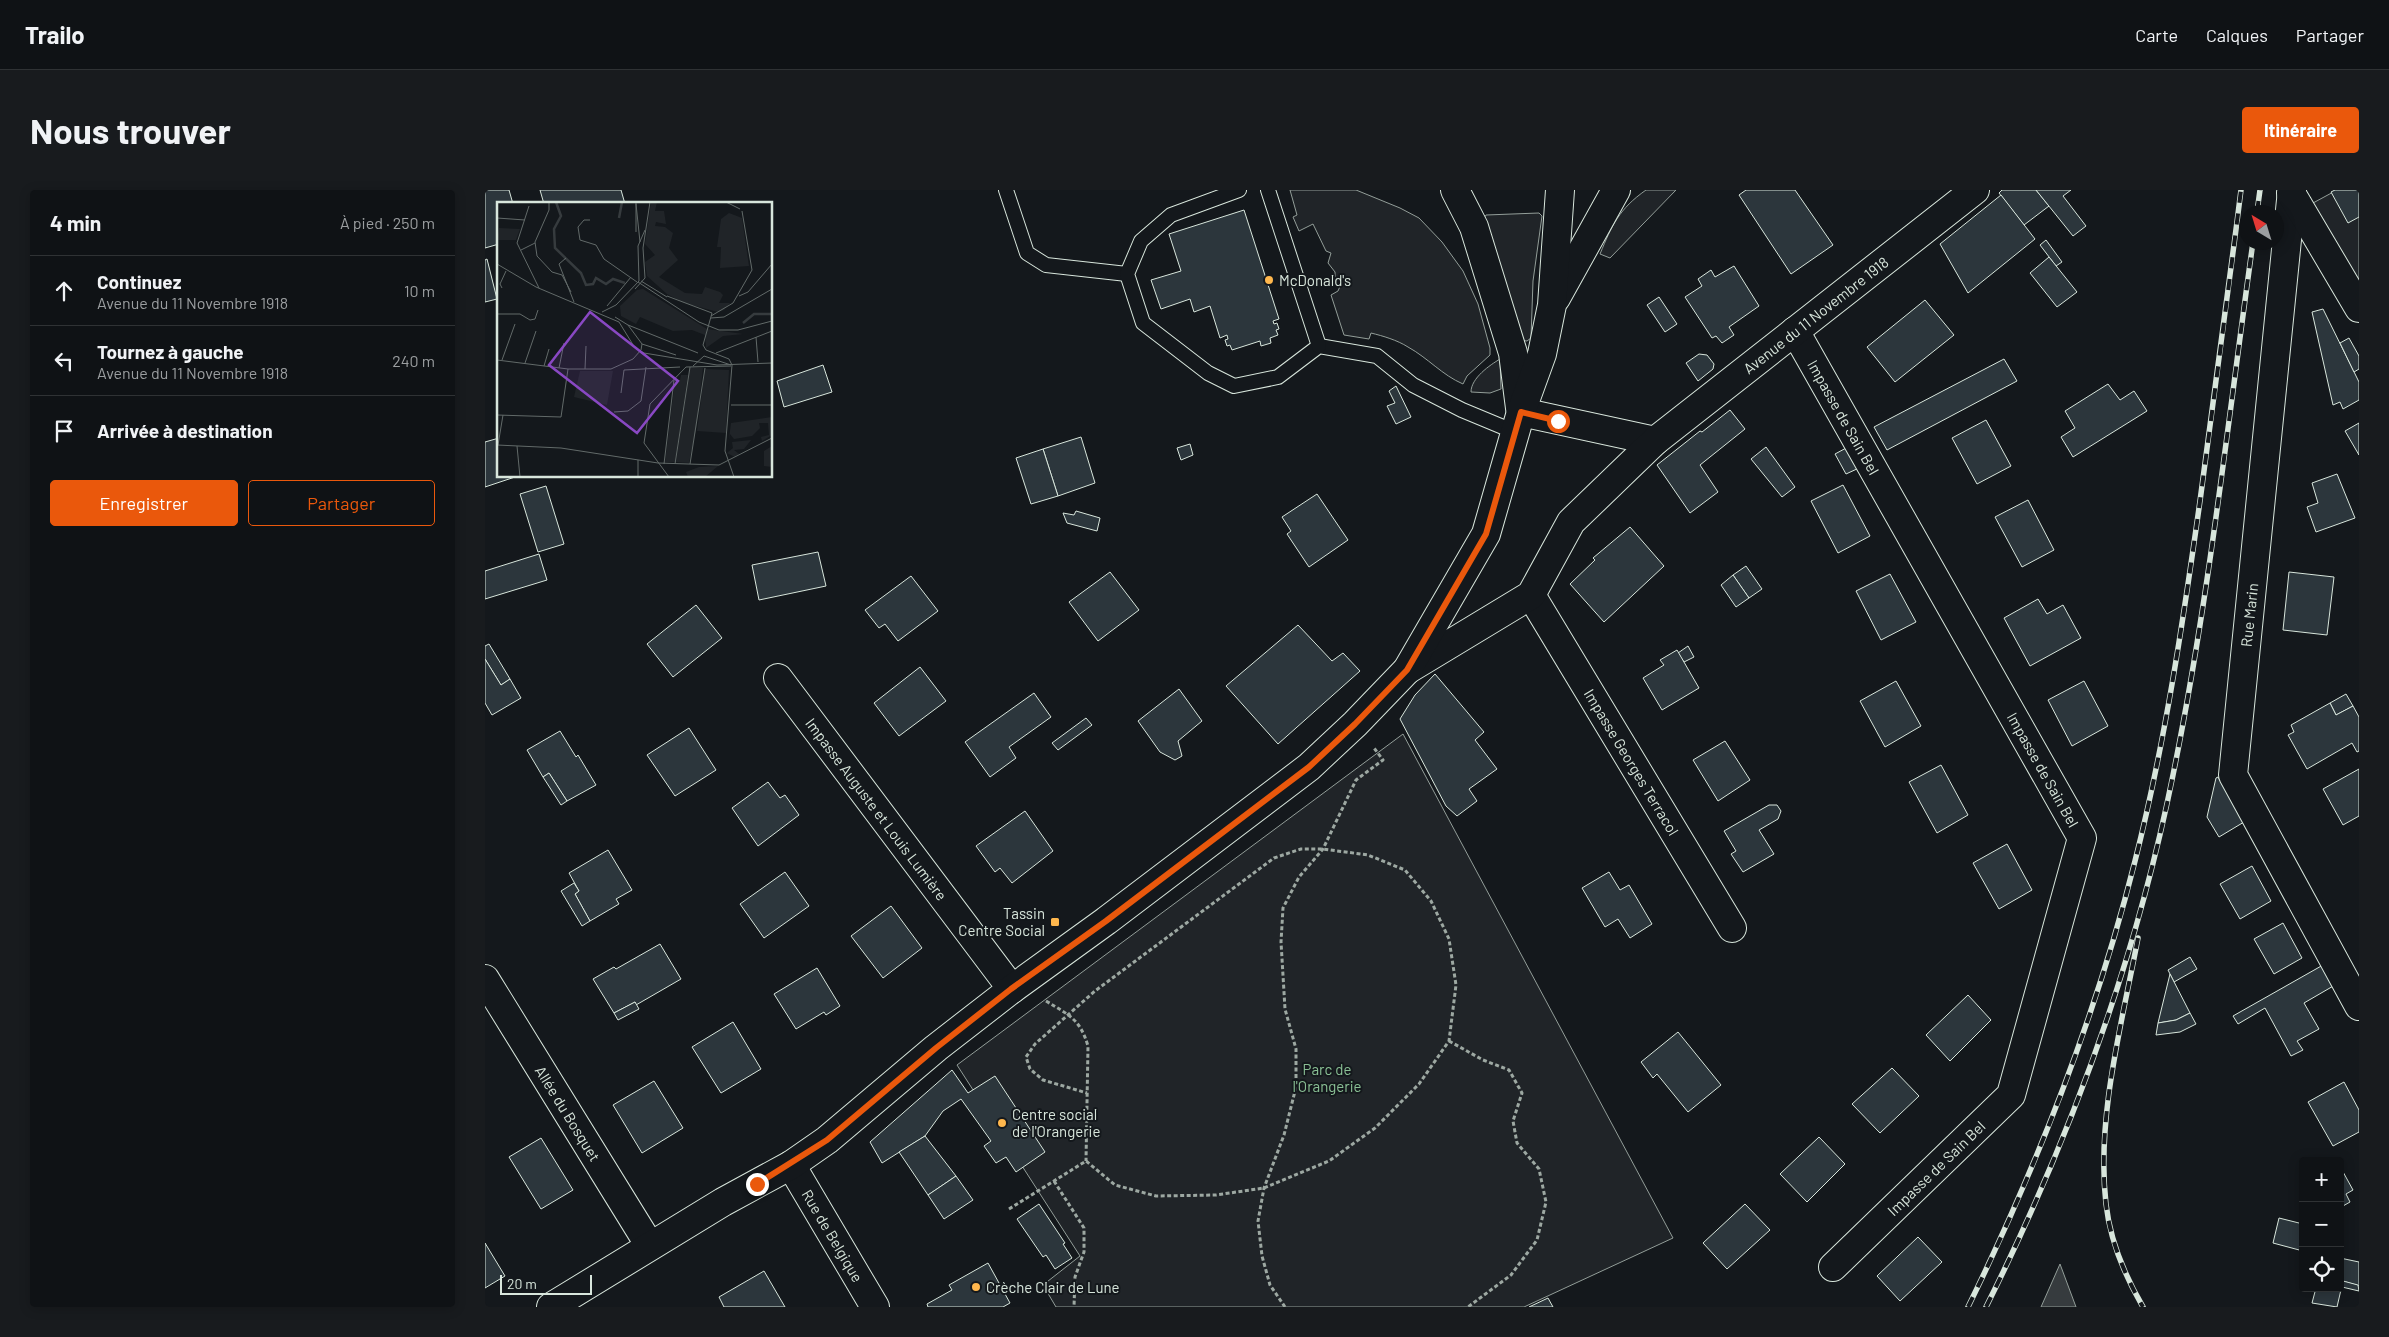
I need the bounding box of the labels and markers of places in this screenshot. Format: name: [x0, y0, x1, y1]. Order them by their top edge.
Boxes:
place label: McDonald's: [1279, 271, 1351, 289]
marker: McDonald's: [1263, 274, 1275, 286]
place label: Tassin Centre Social: [958, 904, 1045, 939]
marker: Tassin Centre Social: [1049, 916, 1061, 928]
place label: Centre social de l'Orangerie: [1012, 1105, 1100, 1140]
marker: Centre social de l'Orangerie: [996, 1117, 1008, 1129]
place label: Crèche Clair de Lune: [986, 1278, 1120, 1296]
marker: Crèche Clair de Lune: [970, 1281, 982, 1293]

